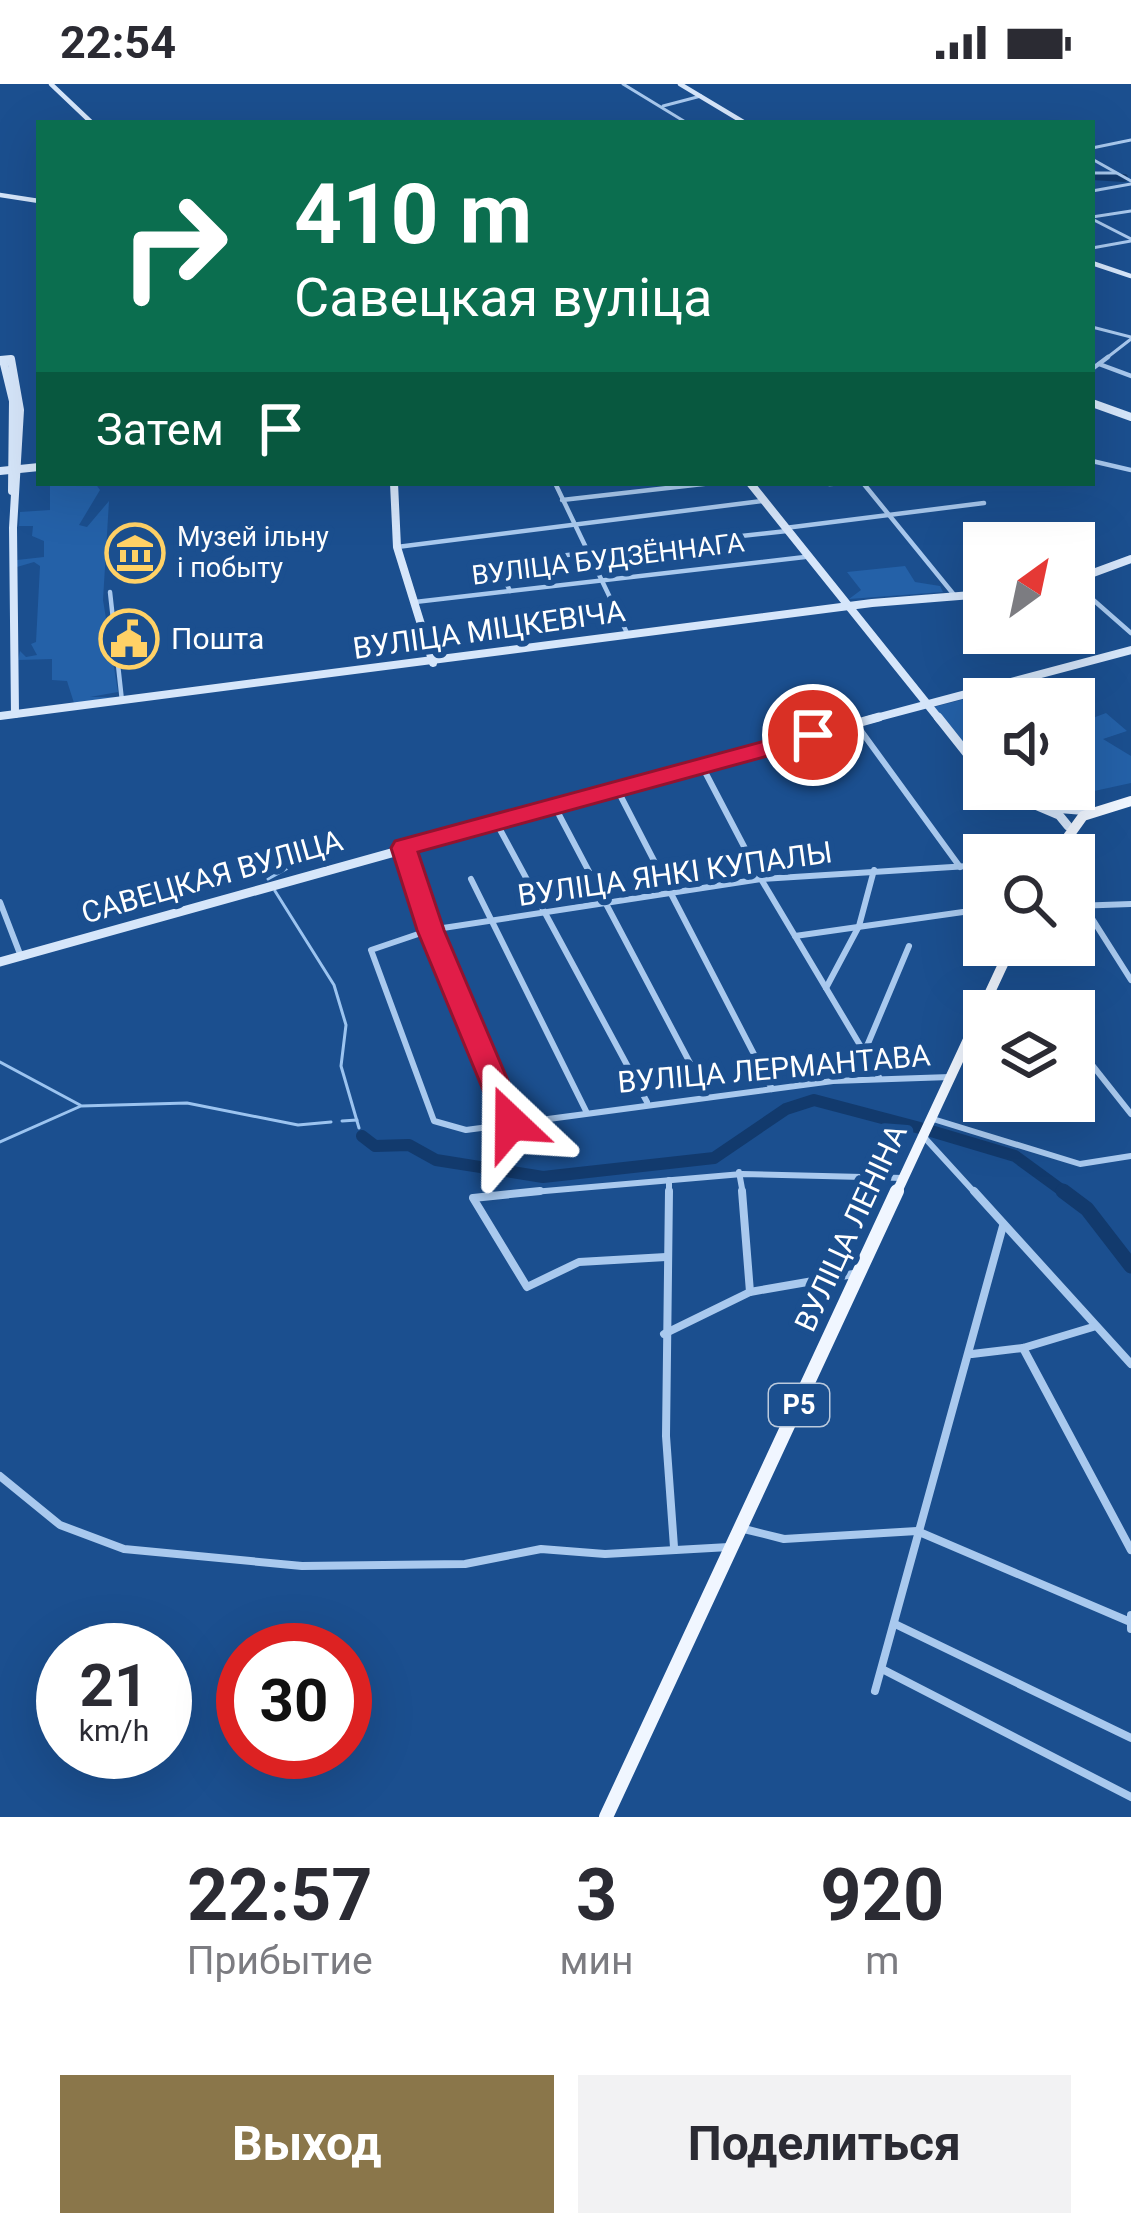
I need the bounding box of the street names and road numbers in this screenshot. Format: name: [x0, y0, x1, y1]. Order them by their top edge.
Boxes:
street label: ВУЛІЦА БУДЗЁННАГА: [470, 526, 747, 592]
street label: ВУЛІЦА МІЦКЕВІЧА: [351, 593, 628, 666]
street label: САВЕЦКАЯ ВУЛІЦА: [77, 822, 347, 931]
street label: ВУЛІЦА ЯНКІ КУПАЛЫ: [515, 834, 834, 913]
street label: ВУЛІЦА ЛЕРМАНТАВА: [616, 1037, 932, 1100]
street label: ВУЛІЦА ЛЕНІНА: [787, 1118, 914, 1337]
road number: Р5: [769, 1384, 829, 1426]

